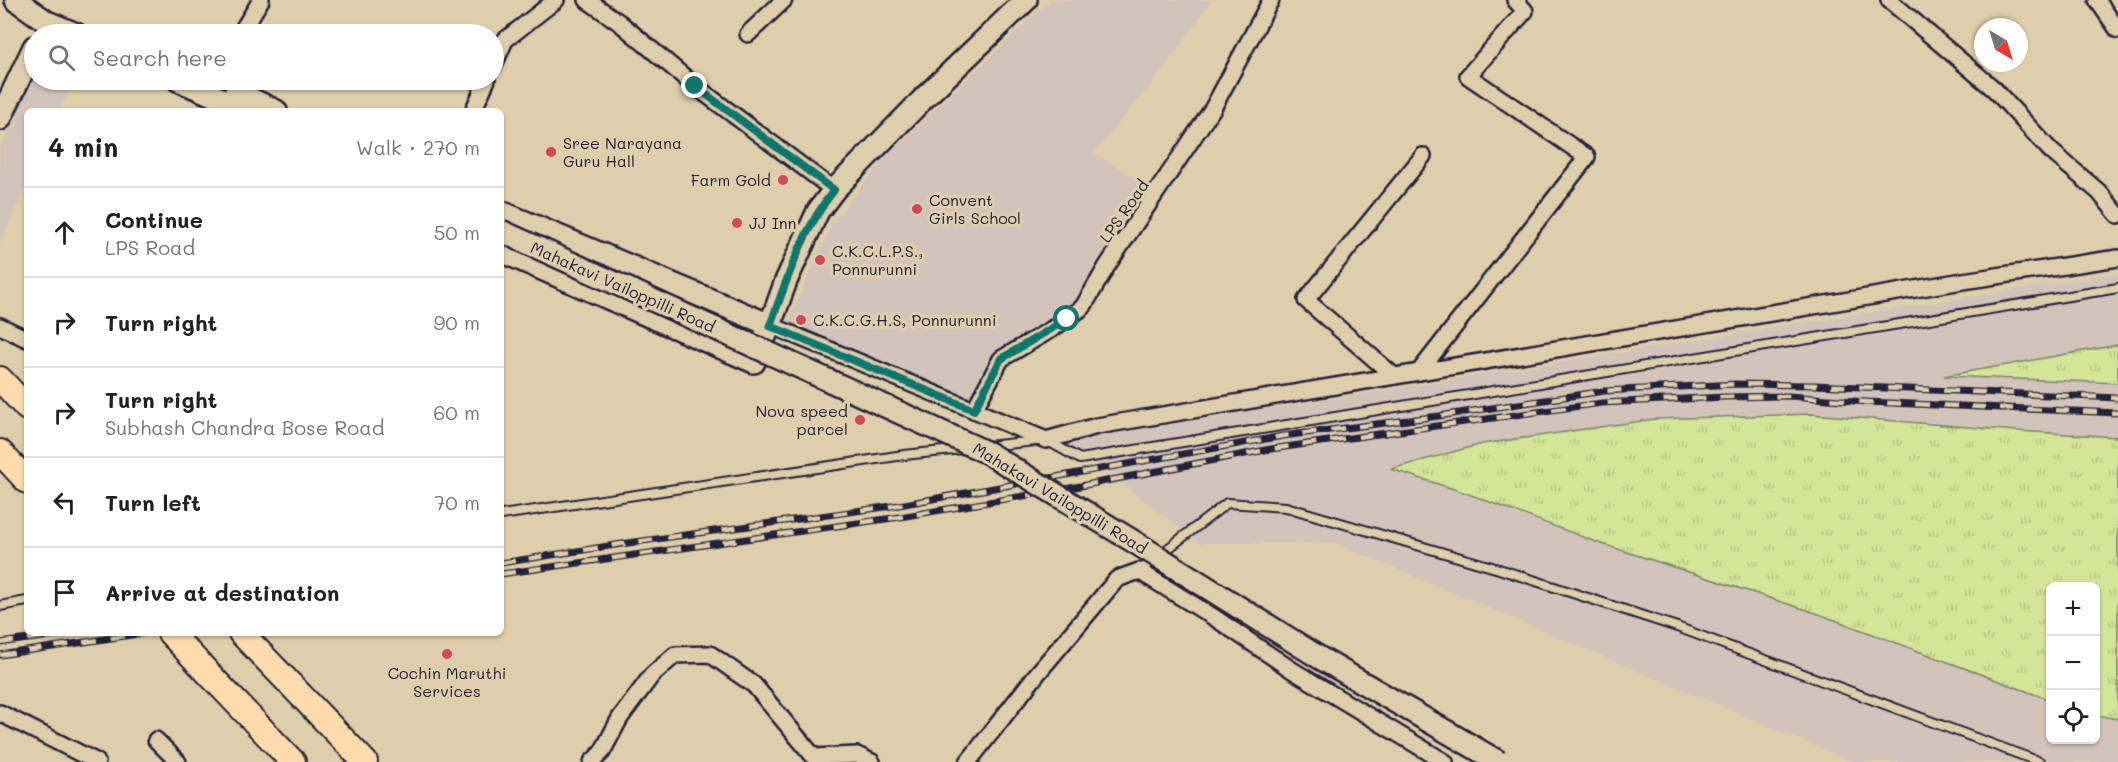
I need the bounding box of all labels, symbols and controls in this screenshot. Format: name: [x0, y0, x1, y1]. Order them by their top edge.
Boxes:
north arrow: [1974, 18, 2028, 72]
search box: [24, 24, 504, 90]
icon: search: [45, 41, 78, 74]
text: Search here: [93, 43, 227, 72]
route end: [681, 72, 707, 98]
text: 4 min: [48, 130, 118, 164]
place label: Sree Narayana Guru Hall: [563, 132, 682, 171]
text: Walk · 270 m: [356, 134, 480, 160]
marker: Sree Narayana Guru Hall: [544, 145, 558, 159]
place label: Farm Gold: [691, 169, 771, 190]
marker: Farm Gold: [776, 173, 790, 187]
street label: LPS Road: [1094, 175, 1153, 246]
place label: Convent Girls School: [929, 189, 1021, 228]
marker: Convent Girls School: [910, 202, 924, 216]
text: Continue: [105, 205, 203, 234]
place label: JJ Inn: [749, 212, 796, 233]
icon: ahead: [48, 216, 81, 249]
marker: JJ Inn: [730, 216, 744, 230]
text: 50 m: [434, 219, 480, 245]
text: LPS Road: [105, 234, 195, 260]
street label: Mahakavi Vailoppilli Road: [528, 236, 719, 337]
place label: C.K.C.L.P.S., Ponnurunni: [832, 240, 923, 279]
marker: C.K.C.L.P.S., Ponnurunni: [813, 253, 827, 267]
route start: [1053, 305, 1079, 331]
icon: right: [48, 306, 81, 339]
text: Turn right: [105, 308, 217, 337]
text: 90 m: [434, 309, 480, 335]
place label: C.K.C.G.H.S, Ponnurunni: [813, 309, 997, 330]
marker: C.K.C.G.H.S, Ponnurunni: [794, 313, 808, 327]
text: Turn right: [105, 385, 217, 414]
icon: right: [48, 396, 81, 429]
text: 60 m: [433, 399, 480, 425]
place label: Nova speed parcel: [756, 400, 848, 439]
marker: Nova speed parcel: [853, 413, 867, 427]
text: Subhash Chandra Bose Road: [105, 414, 384, 440]
street label: Mahakavi Vailoppilli Road: [969, 437, 1151, 558]
icon: left: [48, 486, 81, 519]
text: Turn left: [105, 488, 201, 517]
text: 70 m: [434, 489, 480, 515]
icon: arrive: [48, 576, 81, 609]
text: Arrive at destination: [105, 578, 340, 607]
map controls: [2046, 582, 2100, 744]
button: +: [2046, 582, 2100, 636]
button: −: [2046, 636, 2100, 690]
marker: Cochin Maruthi Services: [440, 647, 454, 661]
place label: Cochin Maruthi Services: [388, 662, 506, 701]
button: locate: [2046, 690, 2100, 744]

